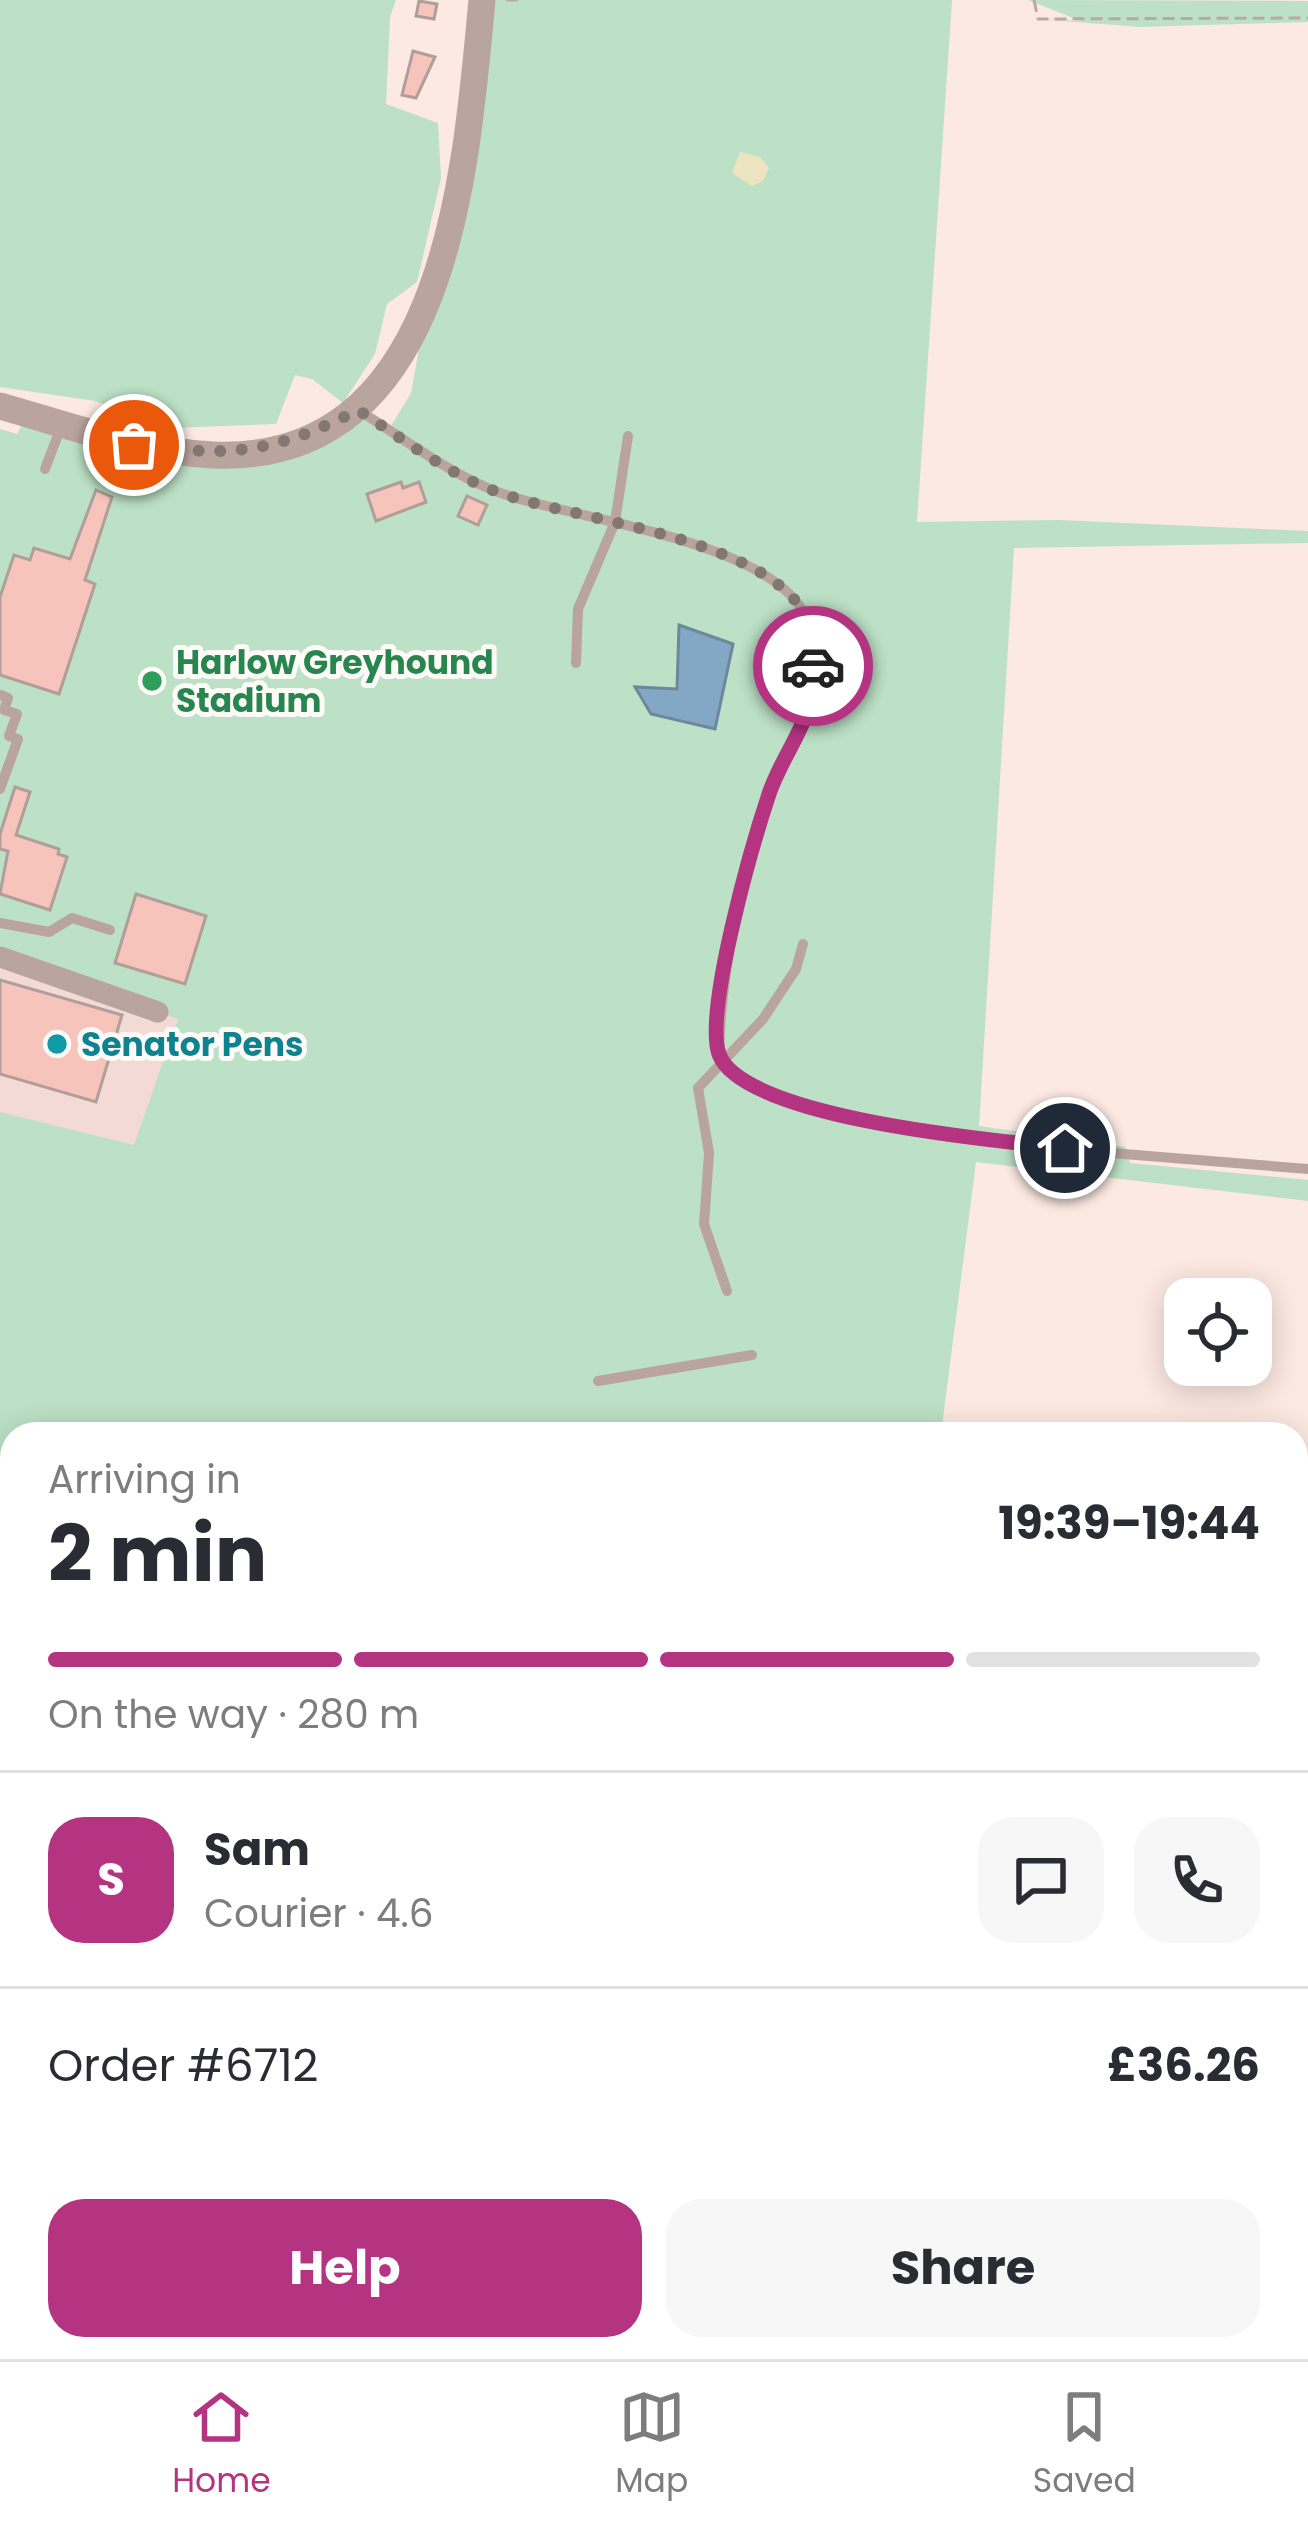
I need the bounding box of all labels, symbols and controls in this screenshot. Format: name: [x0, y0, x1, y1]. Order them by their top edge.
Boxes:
pin: [83, 394, 185, 496]
icon: bag: [101, 412, 167, 478]
courier: [753, 606, 873, 726]
icon: car: [780, 633, 846, 699]
place label: Harlow Greyhound Stadium: [176, 639, 494, 724]
marker: Harlow Greyhound Stadium: [139, 668, 165, 694]
place label: Senator Pens: [81, 1021, 303, 1068]
marker: Senator Pens: [44, 1031, 70, 1057]
pin: [1014, 1097, 1116, 1199]
icon: home: [1032, 1115, 1098, 1181]
map controls: [1164, 1278, 1272, 1386]
button: locate: [1164, 1278, 1272, 1386]
text: Arriving in: [48, 1452, 241, 1507]
text: 19:39–19:44: [998, 1492, 1260, 1555]
text: 2 min: [48, 1499, 267, 1608]
text: On the way · 280 m: [48, 1687, 419, 1742]
button: chat: [978, 1817, 1104, 1943]
button: phone: [1134, 1817, 1260, 1943]
text: Sam: [204, 1818, 310, 1881]
text: S: [97, 1848, 125, 1911]
text: Courier · 4.6: [204, 1886, 433, 1941]
text: Order #6712: [48, 2034, 319, 2097]
text: £36.26: [1107, 2034, 1260, 2097]
button: Help: [48, 2199, 642, 2337]
button: Share: [666, 2199, 1260, 2337]
tab: Home: [172, 2384, 271, 2506]
tab: Map: [615, 2384, 688, 2506]
tab: Saved: [1033, 2384, 1136, 2506]

